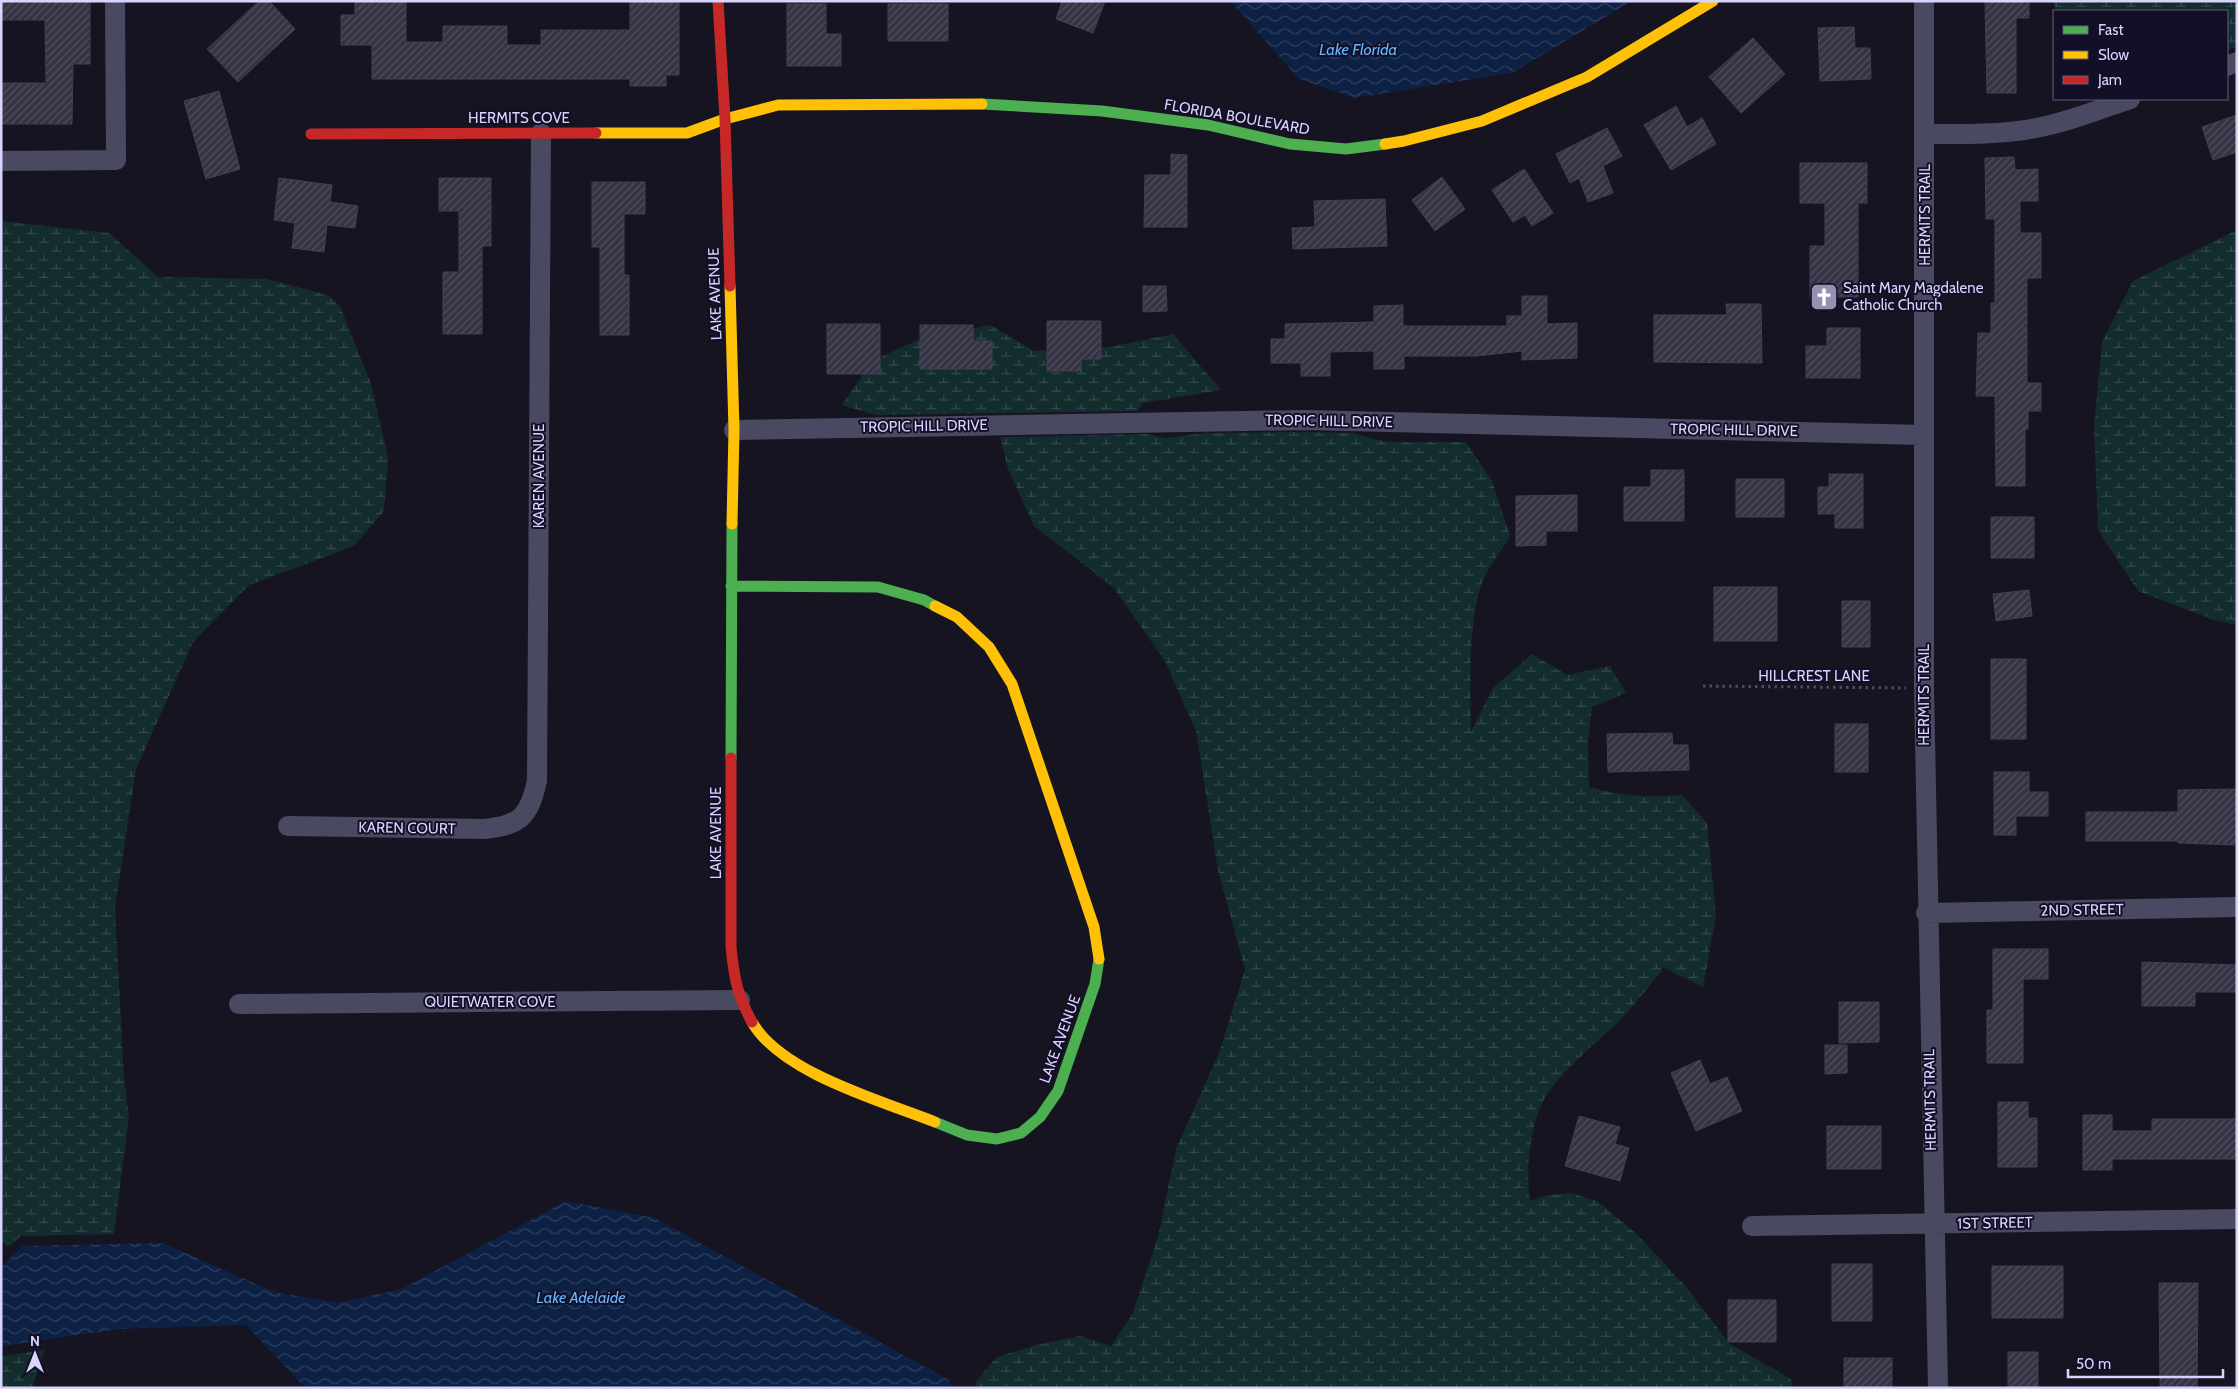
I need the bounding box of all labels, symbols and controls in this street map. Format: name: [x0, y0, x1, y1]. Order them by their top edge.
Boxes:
legend: [2053, 10, 2228, 100]
text: Fast: [2098, 21, 2123, 39]
water label: Lake Florida: [1319, 40, 1397, 59]
text: Slow: [2098, 46, 2129, 64]
text: Jam: [2097, 71, 2122, 89]
street label: FLORIDA BOULEVARD: [1163, 95, 1311, 139]
street label: HERMITS COVE: [468, 109, 570, 127]
street label: HERMITS TRAIL: [1916, 164, 1934, 266]
street label: LAKE AVENUE: [704, 247, 726, 341]
place label: Saint Mary Magdalene Catholic Church: [1843, 279, 1984, 314]
church icon: Saint Mary Magdalene Catholic Church: [1809, 282, 1839, 312]
street label: TROPIC HILL DRIVE: [1265, 411, 1393, 431]
street label: TROPIC HILL DRIVE: [860, 416, 988, 436]
street label: TROPIC HILL DRIVE: [1670, 420, 1798, 440]
street label: KAREN AVENUE: [530, 424, 548, 528]
street label: HERMITS TRAIL: [1915, 644, 1933, 746]
street label: HILLCREST LANE: [1758, 667, 1870, 685]
street label: LAKE AVENUE: [707, 787, 725, 879]
street label: KAREN COURT: [358, 818, 456, 838]
street label: 2ND STREET: [2040, 900, 2124, 920]
street label: LAKE AVENUE: [1036, 992, 1084, 1086]
street label: QUIETWATER COVE: [424, 993, 556, 1011]
street label: HERMITS TRAIL: [1920, 1049, 1940, 1151]
street label: 1ST STREET: [1957, 1213, 2033, 1233]
water label: Lake Adelaide: [536, 1288, 626, 1307]
north arrow: [10, 1329, 60, 1379]
text: N: [30, 1332, 40, 1350]
scale bar: [2068, 1346, 2223, 1378]
text: 50 m: [2076, 1355, 2111, 1373]

